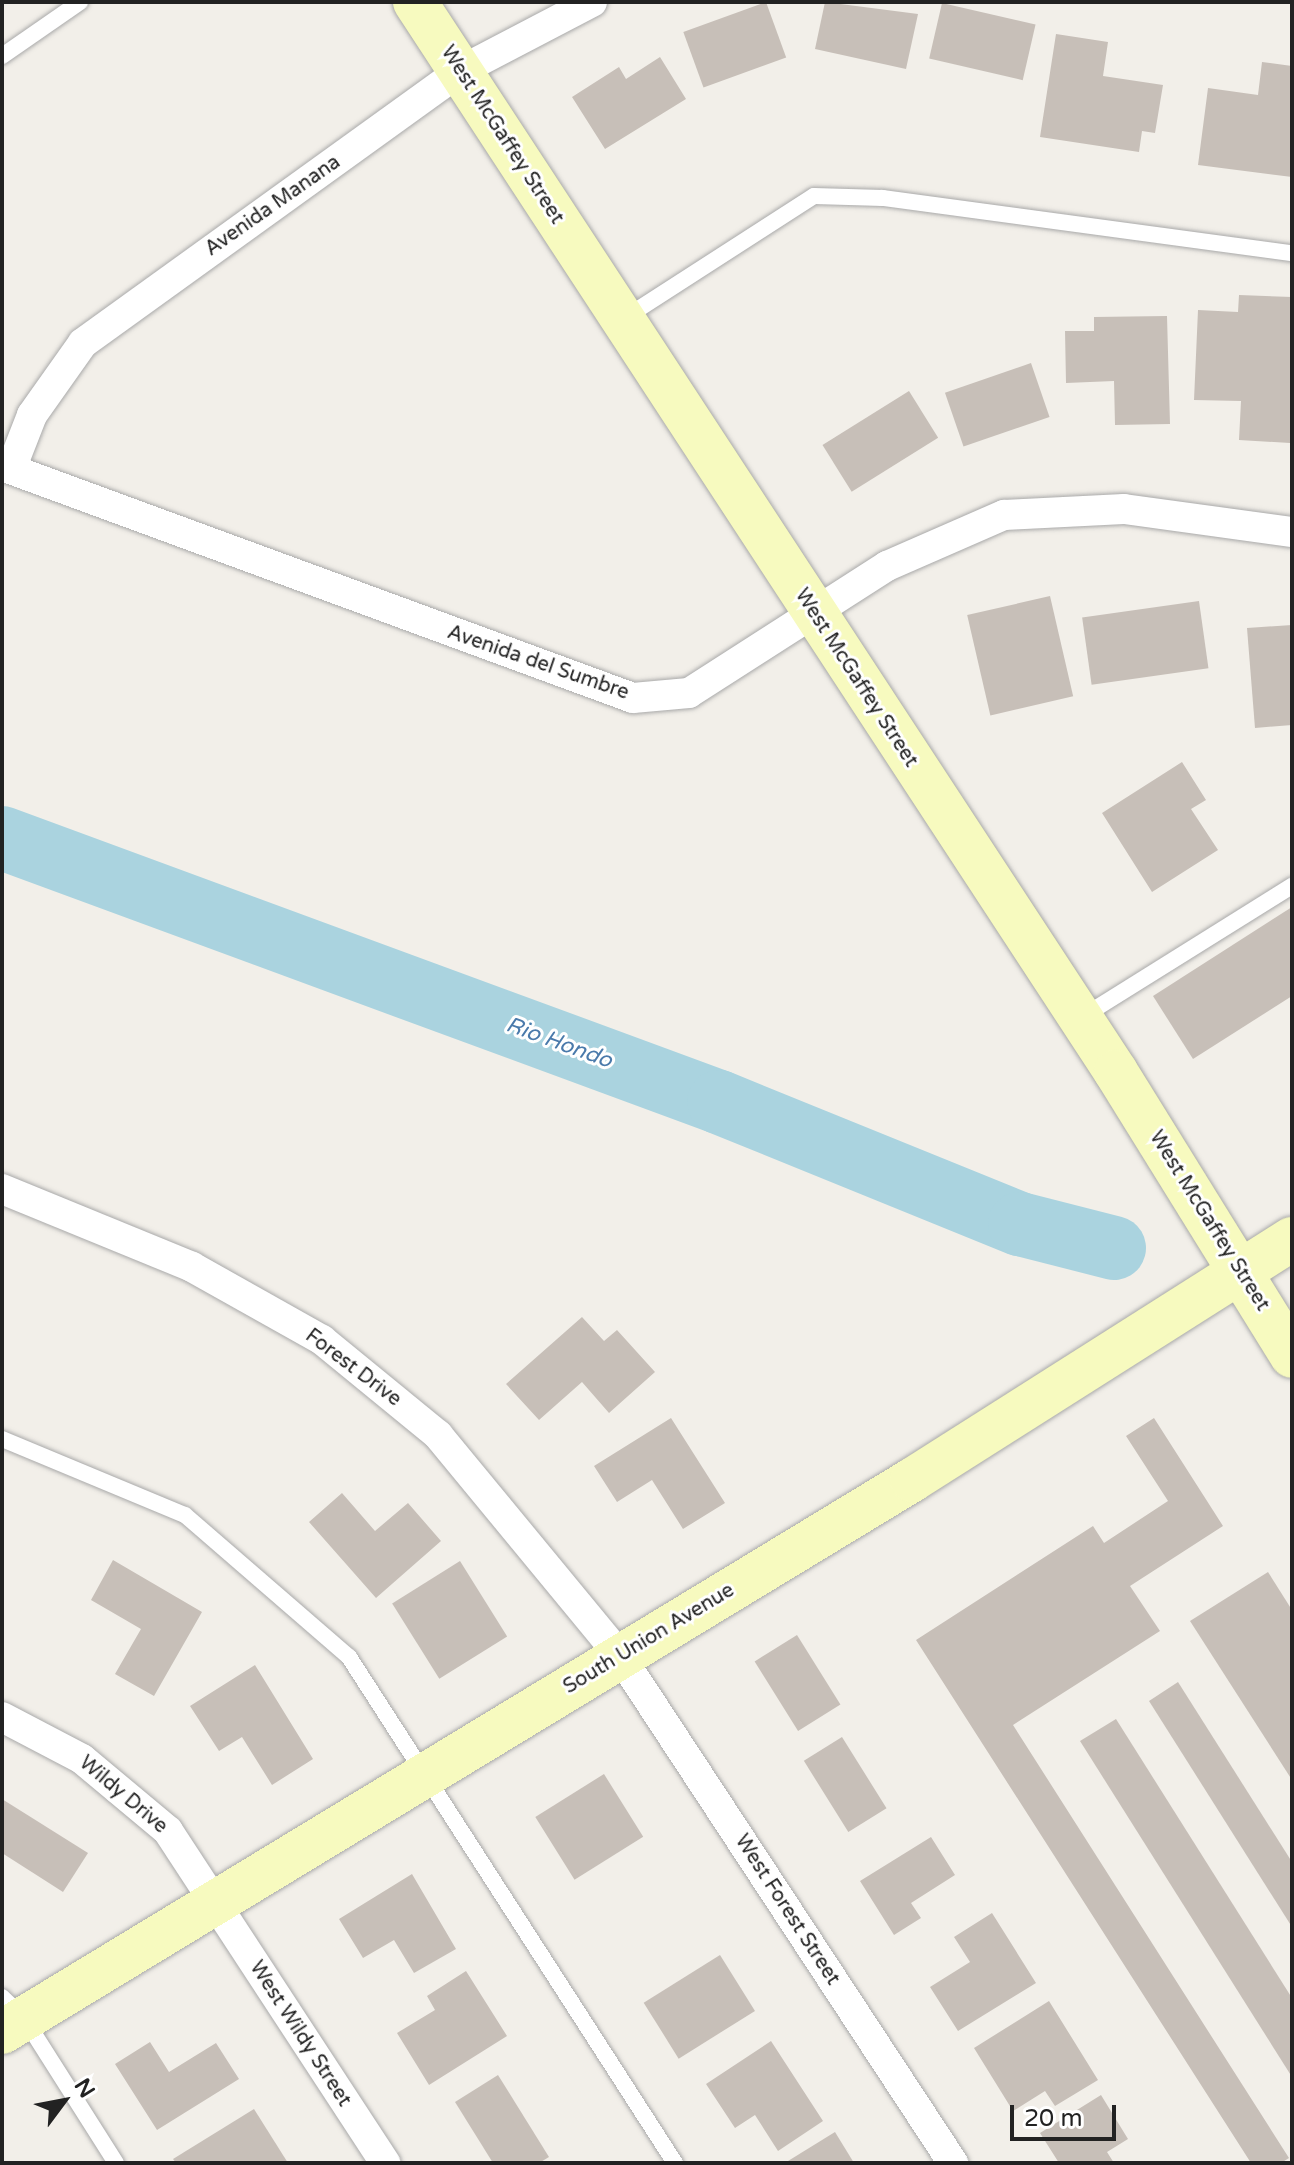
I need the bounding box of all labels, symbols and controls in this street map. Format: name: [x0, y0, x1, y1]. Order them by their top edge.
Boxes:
street label: West McGaffey Street: [435, 41, 569, 229]
street label: Avenida Manana: [201, 150, 345, 262]
street label: West McGaffey Street: [789, 584, 923, 772]
street label: Avenida del Sumbre: [444, 621, 632, 705]
water label: Rio Hondo: [503, 1012, 615, 1074]
street label: West McGaffey Street: [1144, 1127, 1274, 1315]
street label: Forest Drive: [300, 1324, 406, 1412]
street label: South Union Avenue: [559, 1579, 739, 1699]
street label: Wildy Drive: [74, 1751, 172, 1839]
street label: West Forest Street: [729, 1830, 845, 1990]
street label: West Wildy Street: [244, 1957, 356, 2111]
north arrow: [24, 2061, 104, 2141]
text: N: [69, 2074, 100, 2103]
scale bar: [1014, 2089, 1120, 2139]
text: 20 m: [1024, 2104, 1082, 2133]

